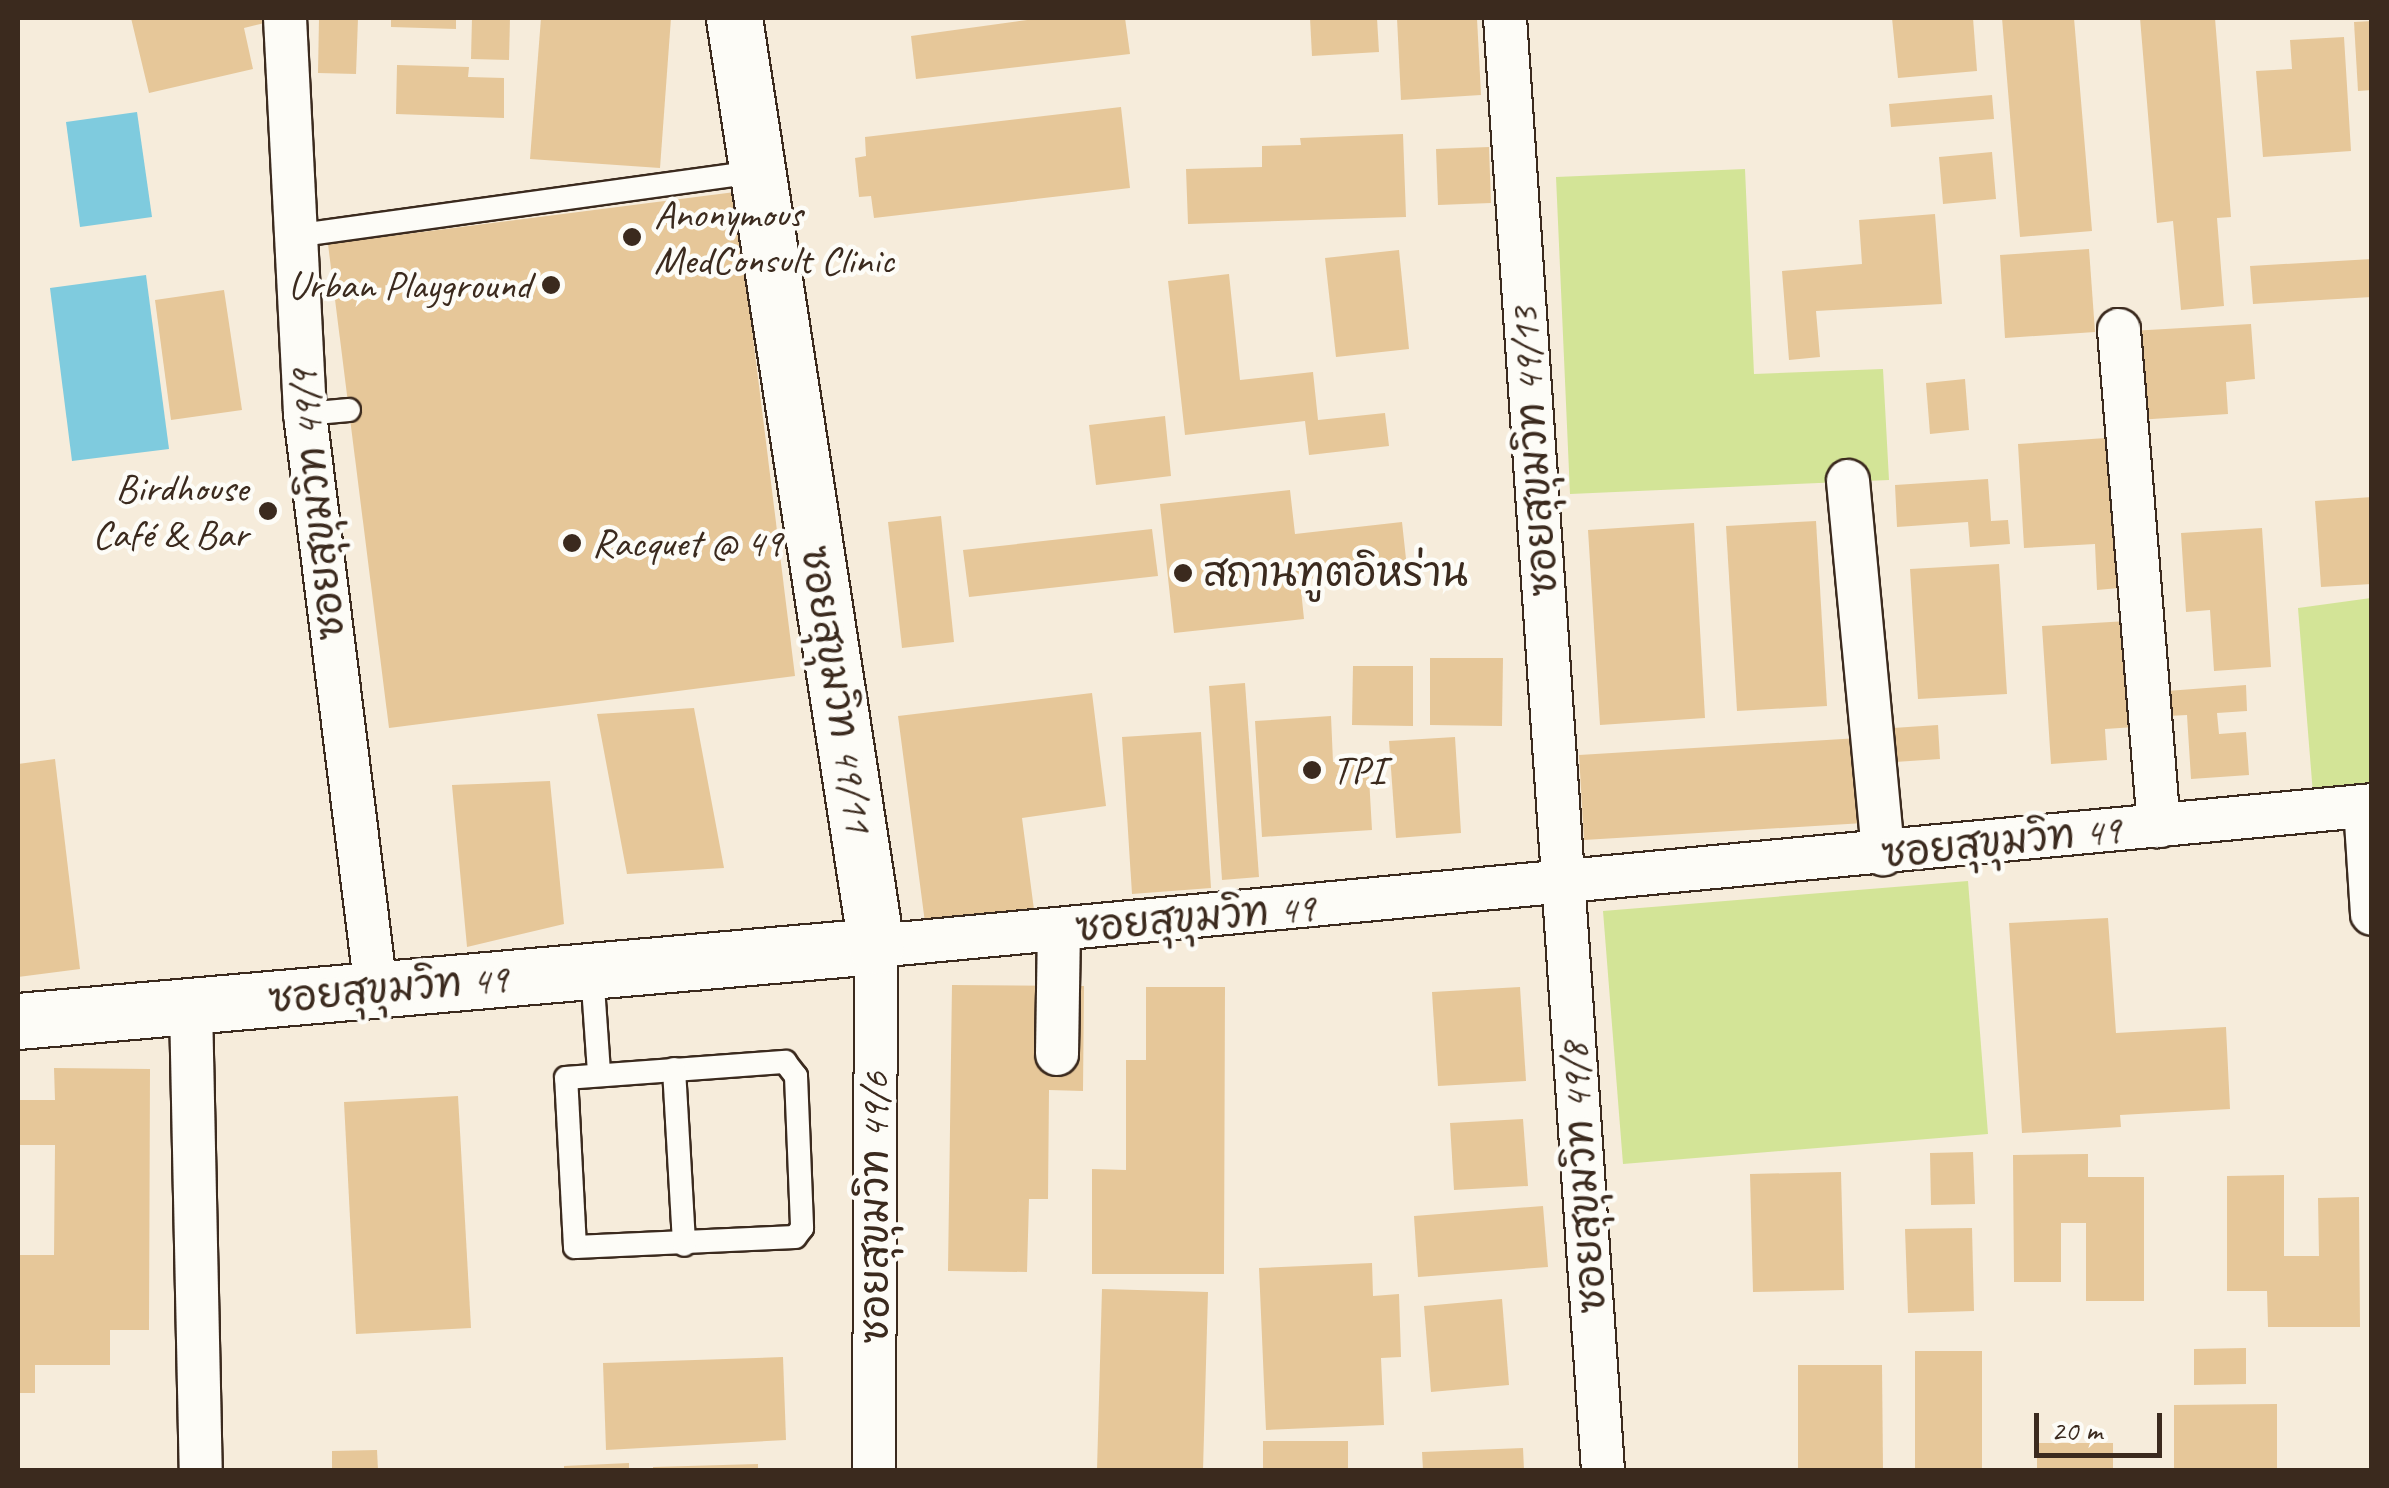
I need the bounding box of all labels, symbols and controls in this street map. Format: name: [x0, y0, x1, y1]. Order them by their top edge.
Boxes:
place label: Anonymous MedConsult Clinic: [654, 190, 895, 284]
marker: Anonymous MedConsult Clinic: [619, 224, 645, 250]
place label: Urban Playground: [286, 261, 531, 309]
marker: Urban Playground: [540, 274, 562, 296]
street label: ซอยสุขุมวิท 49/13: [1500, 306, 1568, 598]
street label: ซอยสุขุมวิท 49/9: [279, 368, 355, 642]
place label: Birdhouse Café & Bar: [92, 464, 248, 558]
marker: Birdhouse Café & Bar: [257, 500, 279, 522]
place label: Racquet @ 49: [592, 519, 782, 567]
marker: Racquet @ 49: [561, 532, 583, 554]
street label: ซอยสุขุมวิท 49/11: [791, 542, 883, 836]
place label: สถานทูตอิหร่าน: [1203, 549, 1468, 597]
marker: สถานทูตอิหร่าน: [1172, 562, 1194, 584]
place label: TPI: [1332, 746, 1384, 794]
marker: TPI: [1301, 759, 1323, 781]
street label: ซอยสุขุมวิท 49: [1879, 806, 2123, 878]
street label: ซอยสุขุมวิท 49: [1073, 884, 1317, 952]
street label: ซอยสุขุมวิท 49: [266, 955, 510, 1023]
street label: ซอยสุขุมวิท 49/8: [1550, 1041, 1616, 1315]
street label: ซอยสุขุมวิท 49/6: [851, 1072, 899, 1344]
scale bar: [2039, 1393, 2166, 1455]
text: 20 m: [2051, 1411, 2102, 1449]

